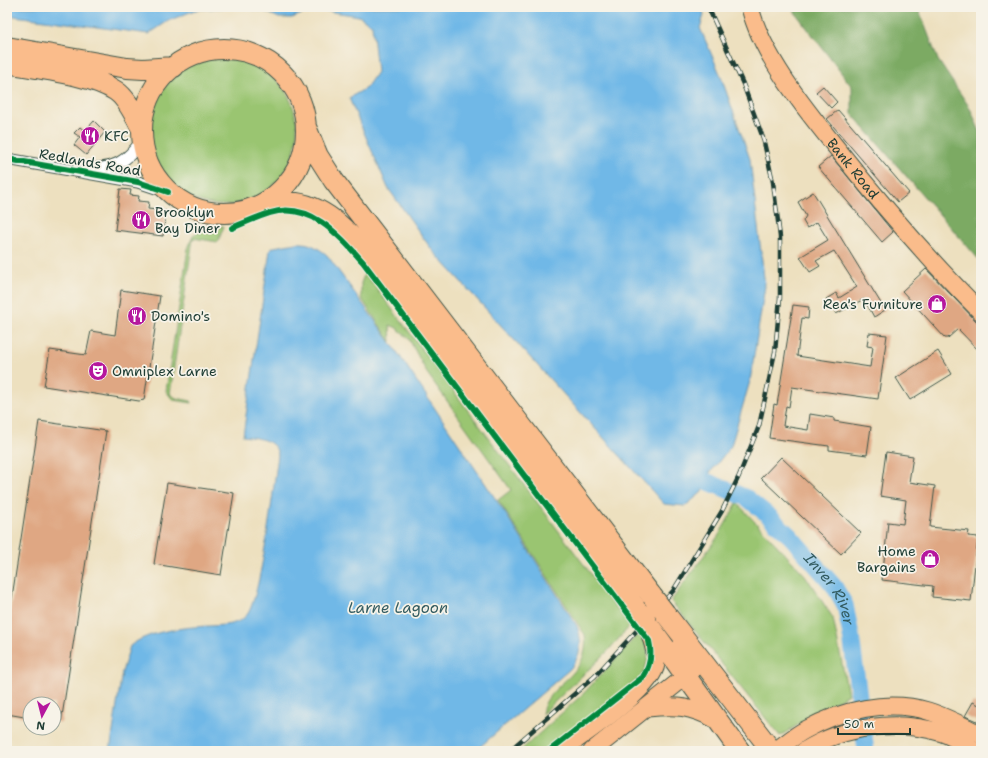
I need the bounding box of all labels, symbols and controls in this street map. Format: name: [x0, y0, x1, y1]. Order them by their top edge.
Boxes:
restaurant icon: KFC: [79, 125, 101, 147]
place label: KFC: [104, 127, 129, 145]
street label: Bank Road: [823, 134, 883, 203]
street label: Redlands Road: [38, 144, 142, 180]
place label: Brooklyn Bay Diner: [155, 203, 221, 237]
restaurant icon: Brooklyn Bay Diner: [130, 209, 152, 231]
shop icon: Rea's Furniture: [926, 293, 948, 315]
place label: Rea's Furniture: [823, 295, 923, 313]
restaurant icon: Domino's: [126, 305, 148, 327]
place label: Domino's: [151, 307, 210, 325]
theatre icon: Omniplex Larne: [87, 360, 109, 382]
place label: Omniplex Larne: [112, 362, 217, 380]
place label: Home Bargains: [857, 542, 916, 576]
water label: Inver River: [799, 548, 859, 628]
shop icon: Home Bargains: [919, 548, 941, 570]
water label: Larne Lagoon: [348, 598, 448, 618]
north arrow: [22, 696, 62, 736]
scale bar: [838, 710, 910, 736]
text: 50 m: [844, 716, 874, 732]
text: N: [35, 717, 46, 733]

